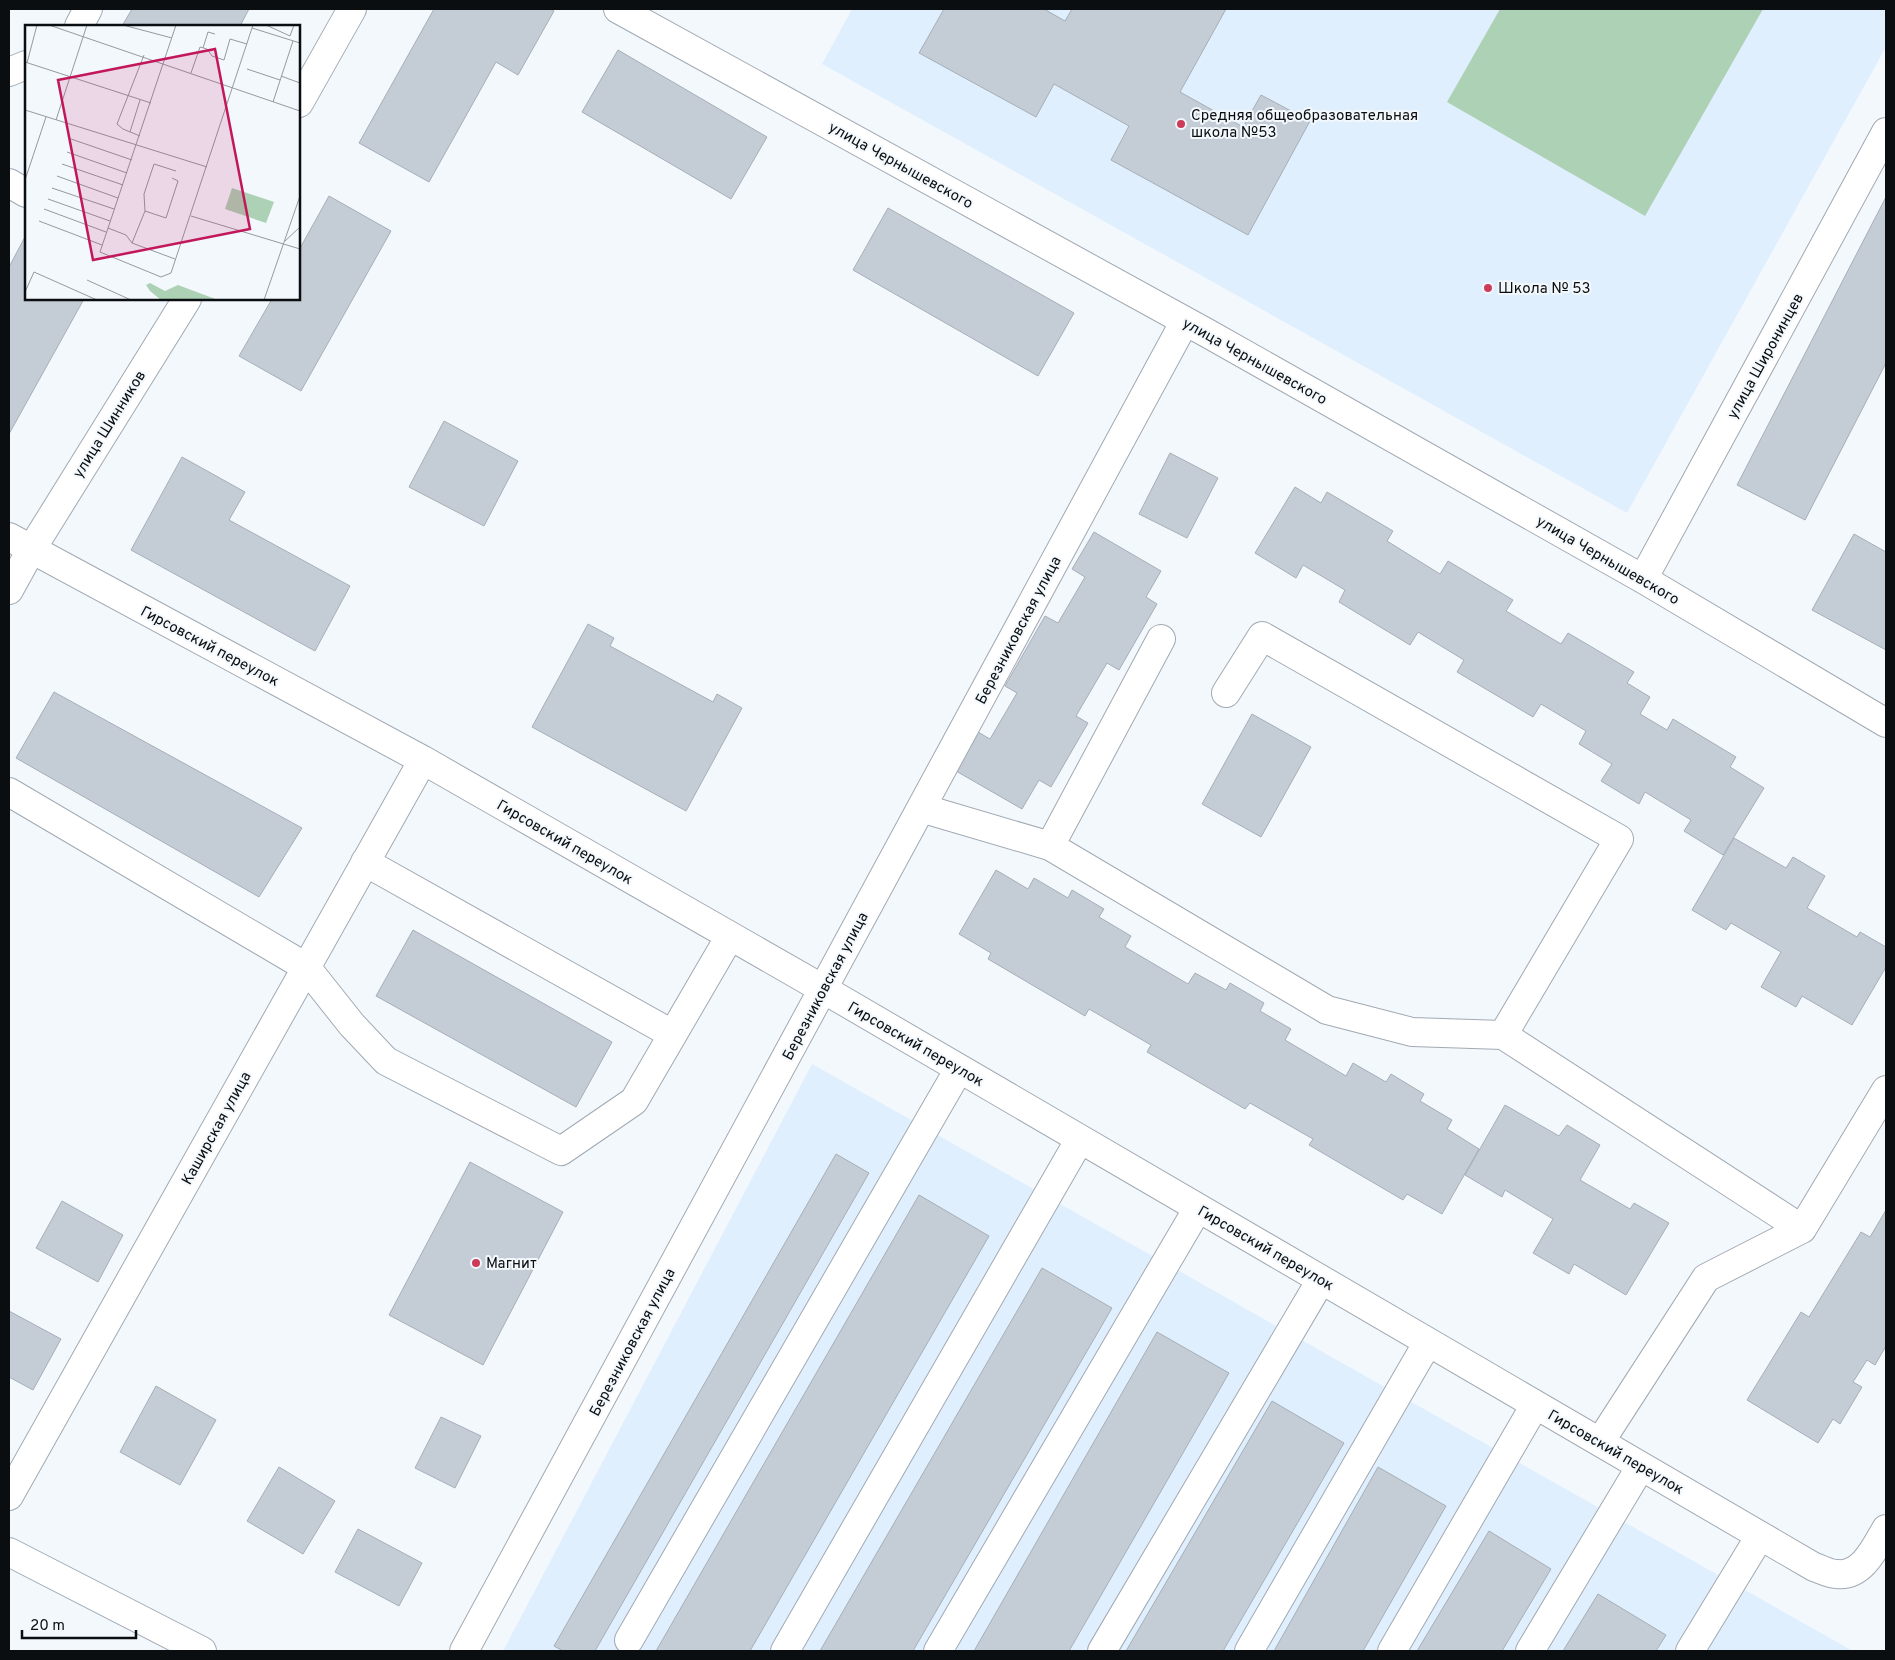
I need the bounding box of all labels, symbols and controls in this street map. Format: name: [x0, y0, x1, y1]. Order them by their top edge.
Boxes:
inset map: [25, 25, 300, 300]
place label: Средняя общеобразовательная школа №53: [1191, 107, 1418, 143]
marker: Средняя общеобразовательная школа №53: [1175, 118, 1187, 130]
street label: улица Чернышевского: [825, 119, 976, 214]
place label: Школа № 53: [1498, 280, 1591, 299]
marker: Школа № 53: [1482, 282, 1494, 294]
street label: улица Широнинцев: [1724, 290, 1809, 423]
street label: улица Чернышевского: [1179, 315, 1330, 410]
street label: улица Шинников: [70, 367, 151, 482]
street label: улица Чернышевского: [1532, 512, 1682, 610]
street label: Березниковская улица: [972, 553, 1066, 708]
street label: Гирсовский переулок: [137, 603, 282, 692]
street label: Гирсовский переулок: [493, 797, 636, 890]
street label: Березниковская улица: [779, 909, 873, 1064]
street label: Гирсовский переулок: [844, 999, 987, 1092]
street label: Каширская улица: [178, 1069, 256, 1189]
street label: Гирсовский переулок: [1194, 1203, 1337, 1296]
place label: Магнит: [486, 1255, 537, 1274]
marker: Магнит: [470, 1257, 482, 1269]
street label: Березниковская улица: [586, 1265, 680, 1420]
street label: Гирсовский переулок: [1544, 1407, 1687, 1500]
scale bar: [22, 1608, 136, 1640]
text: 20 m: [30, 1617, 65, 1636]

